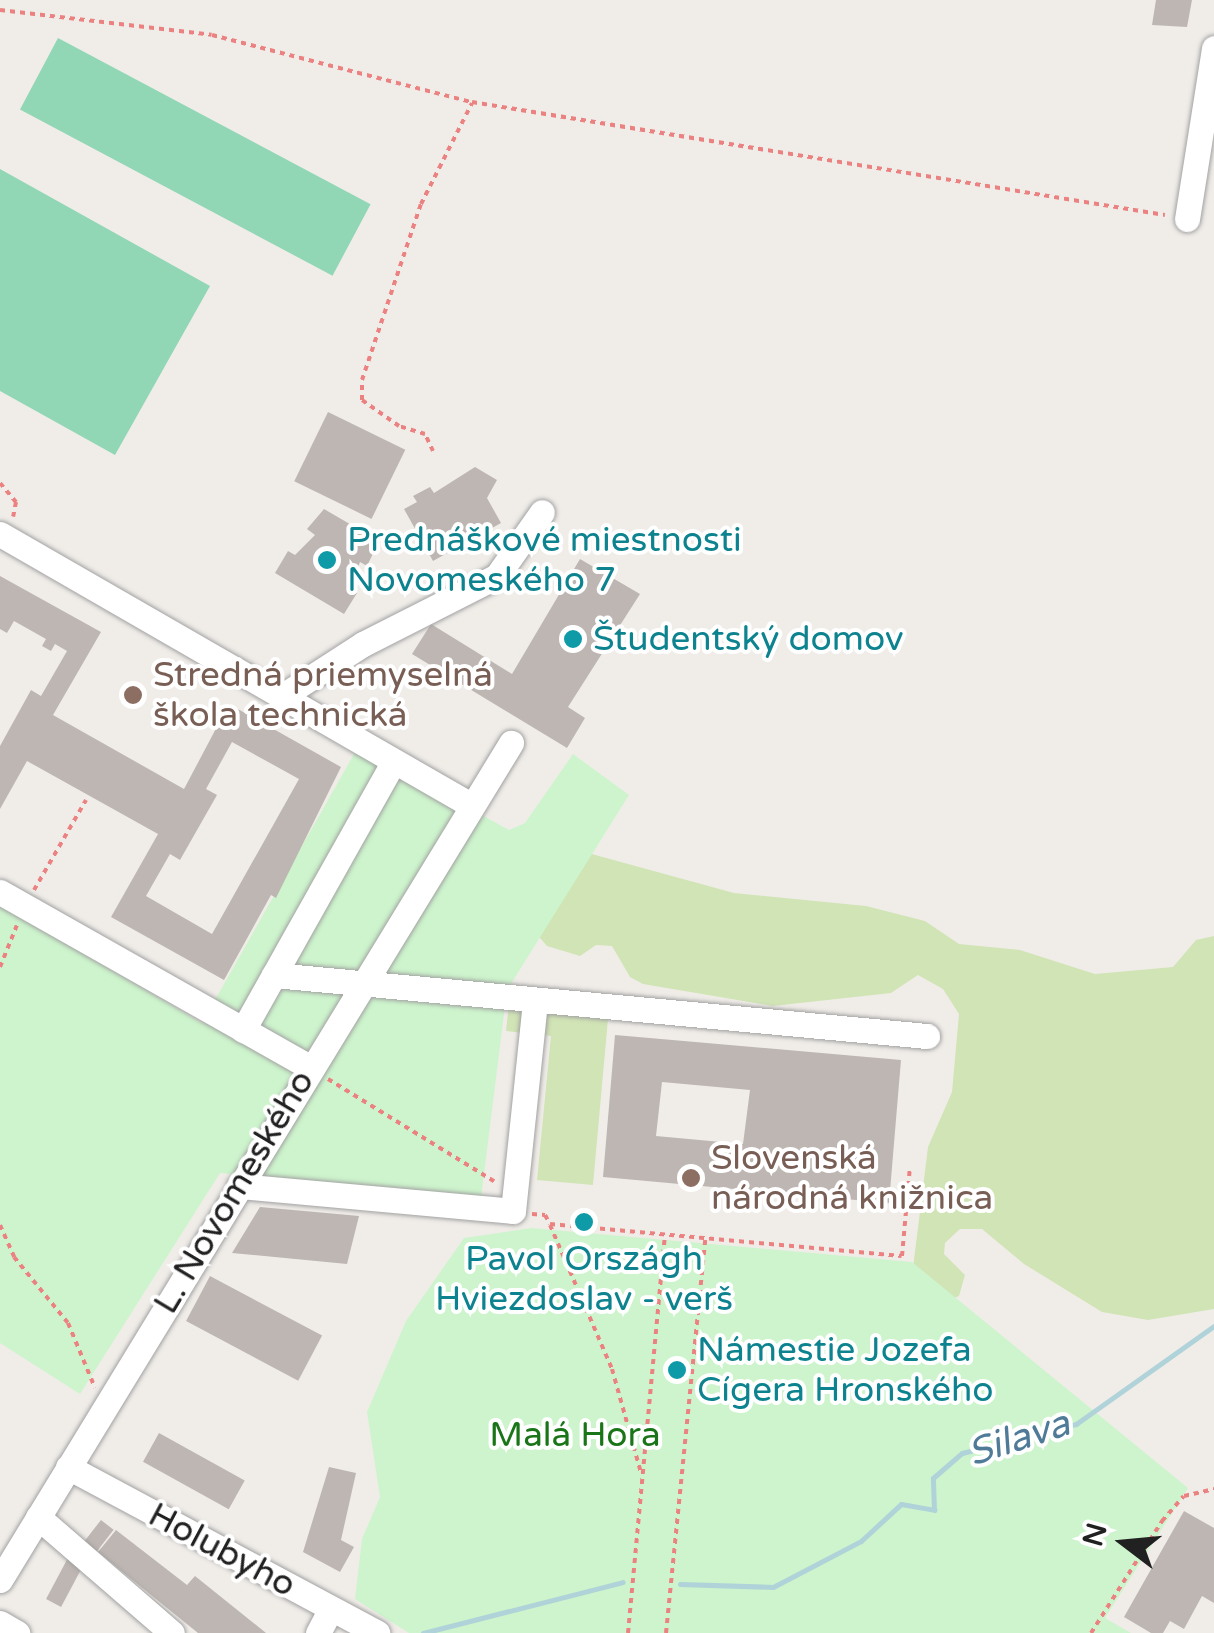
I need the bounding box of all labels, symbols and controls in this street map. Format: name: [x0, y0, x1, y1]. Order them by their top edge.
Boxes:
place label: Prednáškové miestnosti Novomeského 7: [347, 519, 742, 601]
marker: Prednáškové miestnosti Novomeského 7: [316, 549, 338, 571]
place label: Študentský domov: [593, 618, 903, 660]
marker: Študentský domov: [562, 628, 584, 650]
place label: Stredná priemyselná škola technická: [153, 654, 493, 736]
marker: Stredná priemyselná škola technická: [122, 684, 144, 706]
street label: L. Novomeského: [145, 1063, 323, 1321]
place label: Slovenská národná knižnica: [711, 1137, 993, 1219]
marker: Slovenská národná knižnica: [680, 1167, 702, 1189]
marker: Pavol Országh Hviezdoslav - verš: [573, 1211, 595, 1233]
place label: Pavol Országh Hviezdoslav - verš: [435, 1238, 733, 1320]
place label: Námestie Jozefa Cígera Hronského: [697, 1329, 994, 1411]
marker: Námestie Jozefa Cígera Hronského: [666, 1359, 688, 1381]
water label: Silava: [962, 1401, 1076, 1477]
park label: Malá Hora: [489, 1414, 661, 1456]
north arrow: [1074, 1493, 1174, 1593]
street label: Holubyho: [141, 1494, 303, 1606]
text: N: [1076, 1519, 1115, 1550]

